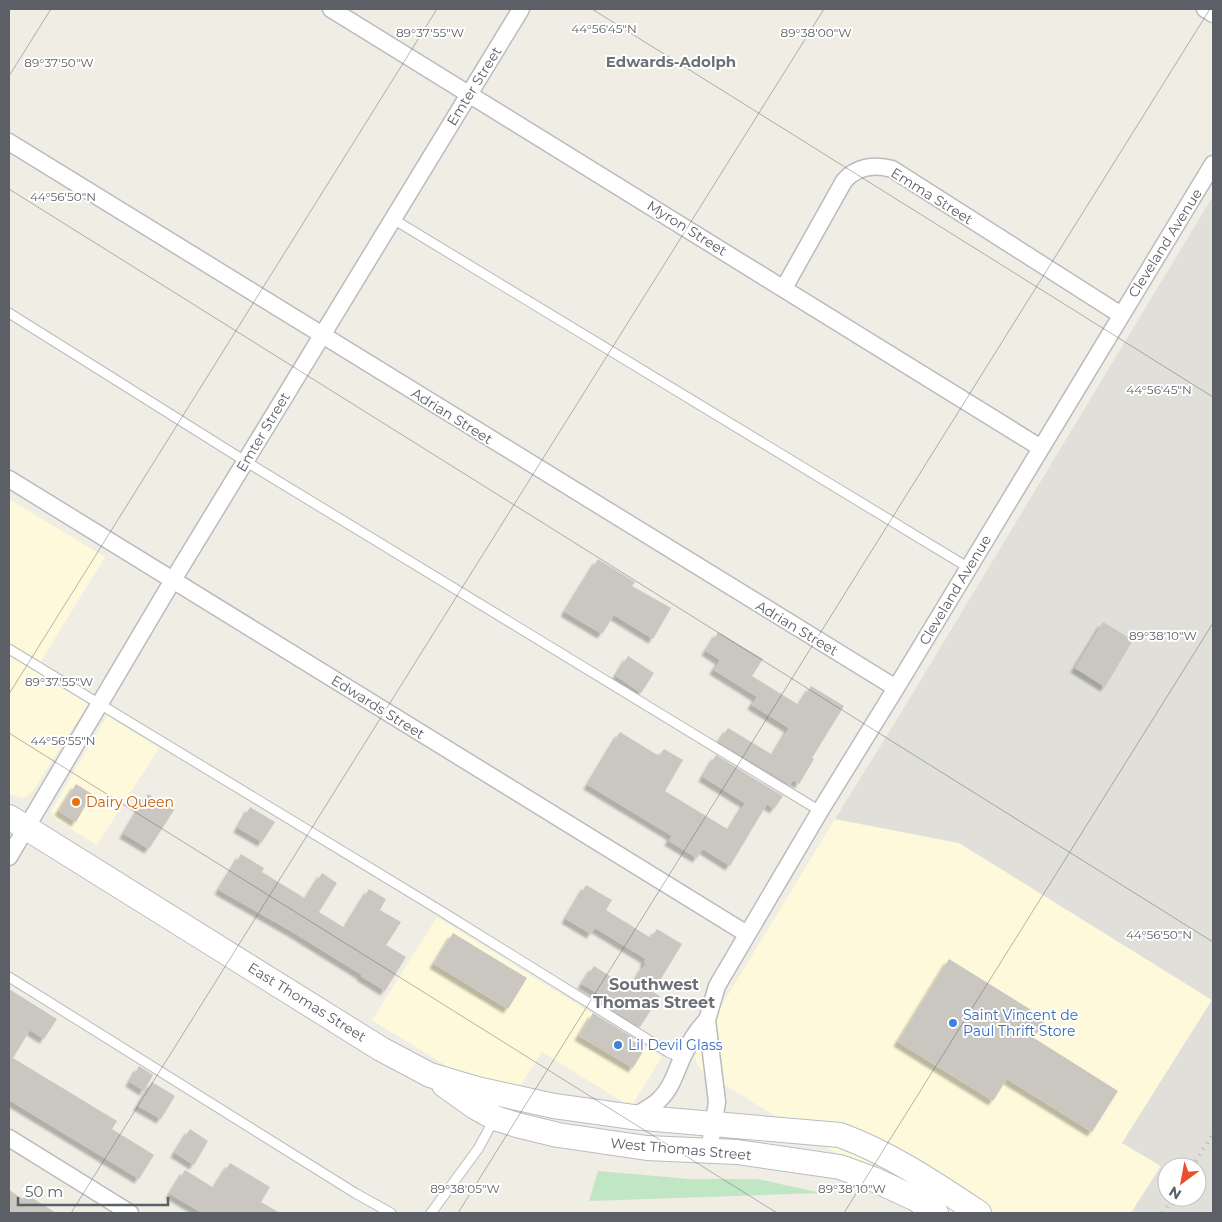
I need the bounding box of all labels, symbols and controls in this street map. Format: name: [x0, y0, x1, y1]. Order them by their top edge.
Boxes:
text: 44°56'45"N: [571, 21, 637, 36]
text: 89°37'55"W: [396, 25, 464, 40]
text: 89°38'00"W: [781, 25, 851, 40]
street label: Emter Street: [443, 43, 506, 129]
district label: Edwards-Adolph: [606, 52, 736, 71]
text: 89°37'50"W: [24, 55, 94, 70]
street label: Emma Street: [888, 164, 977, 229]
street label: Cleveland Avenue: [1124, 185, 1206, 301]
text: 44°56'50"N: [30, 189, 96, 204]
street label: Myron Street: [644, 196, 730, 260]
text: 44°56'45"N: [1126, 382, 1192, 397]
street label: Adrian Street: [408, 384, 496, 448]
street label: Emter Street: [232, 389, 294, 475]
street label: Cleveland Avenue: [915, 532, 995, 648]
street label: Adrian Street: [753, 596, 842, 660]
text: 89°38'10"W: [1129, 628, 1197, 643]
street label: Edwards Street: [328, 671, 428, 743]
text: 89°37'55"W: [25, 674, 93, 689]
text: 44°56'55"N: [31, 733, 95, 748]
place label: Dairy Queen: [86, 793, 174, 811]
marker: Dairy Queen: [70, 796, 82, 808]
text: 44°56'50"N: [1126, 927, 1192, 942]
street label: East Thomas Street: [245, 958, 370, 1046]
district label: Southwest Thomas Street: [593, 975, 715, 1012]
place label: Saint Vincent de Paul Thrift Store: [963, 1006, 1078, 1040]
marker: Saint Vincent de Paul Thrift Store: [947, 1017, 959, 1029]
place label: Lil Devil Glass: [628, 1036, 723, 1054]
marker: Lil Devil Glass: [612, 1039, 624, 1051]
street label: West Thomas Street: [610, 1134, 753, 1164]
north arrow: [1157, 1157, 1207, 1207]
scale bar: [18, 1174, 168, 1206]
text: 89°38'05"W: [430, 1181, 500, 1196]
text: 89°38'10"W: [818, 1181, 886, 1196]
text: 50 m: [25, 1182, 63, 1201]
text: N: [1166, 1182, 1185, 1204]

